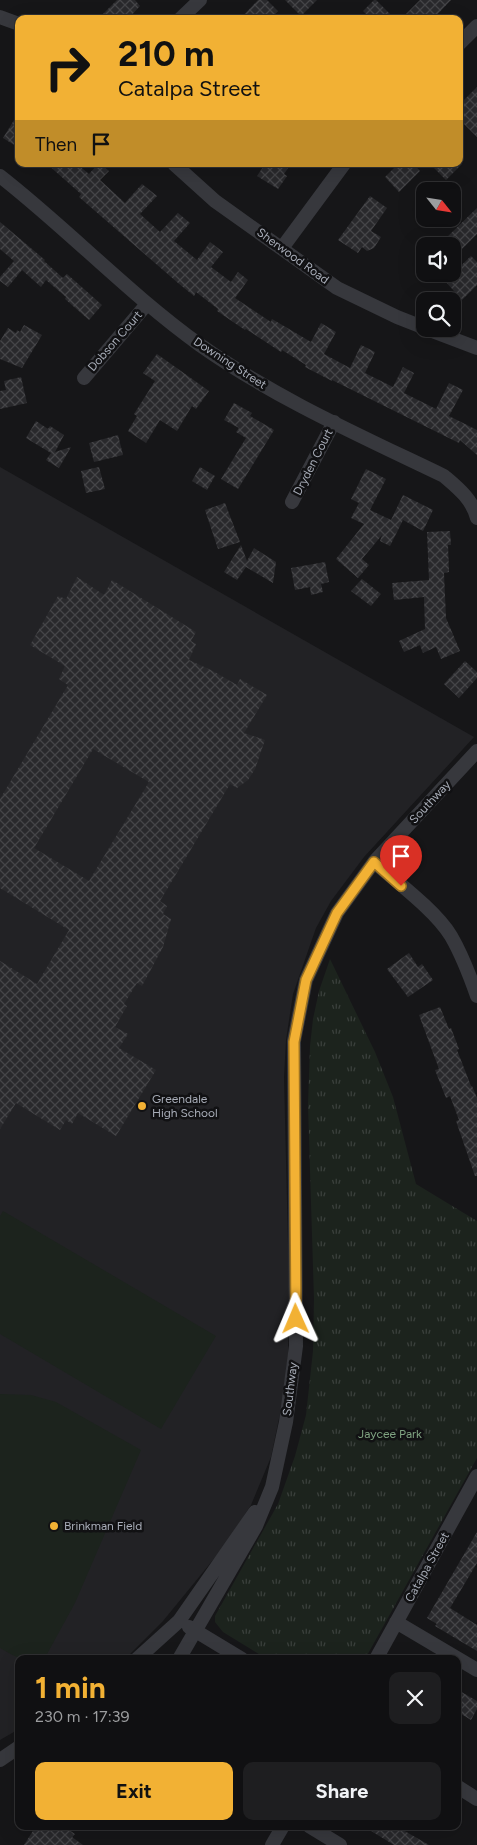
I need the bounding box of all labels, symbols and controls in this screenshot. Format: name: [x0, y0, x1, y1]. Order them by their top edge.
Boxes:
text: 210 m: [118, 33, 215, 75]
icon: right: [35, 35, 100, 100]
text: Catalpa Street: [118, 75, 261, 102]
icon: arrive: [87, 130, 115, 158]
text: Then: [35, 133, 77, 156]
north arrow: [416, 182, 461, 228]
map controls: [416, 182, 461, 337]
street label: Sherwood Road: [254, 225, 332, 287]
button: sound: [416, 237, 461, 282]
button: search: [416, 292, 461, 337]
street label: Dobson Court: [85, 308, 145, 374]
street label: Downing Street: [191, 334, 270, 392]
street label: Dryden Court: [290, 426, 336, 498]
street label: Southway: [407, 777, 454, 826]
pin: [380, 835, 422, 886]
icon: arrive: [387, 842, 415, 870]
place label: Greendale High School: [152, 1092, 218, 1120]
marker: Greendale High School: [136, 1100, 148, 1112]
position arrow: [269, 1292, 321, 1344]
street label: Southway: [280, 1361, 300, 1417]
park label: Jaycee Park: [358, 1427, 422, 1441]
place label: Brinkman Field: [64, 1519, 142, 1533]
marker: Brinkman Field: [48, 1520, 60, 1532]
street label: Catalpa Street: [402, 1529, 452, 1604]
text: 1 min: [35, 1669, 106, 1706]
button: close: [389, 1672, 441, 1724]
text: 230 m · 17:39: [35, 1707, 129, 1726]
button: Exit: [35, 1762, 233, 1820]
button: Share: [243, 1762, 441, 1820]

